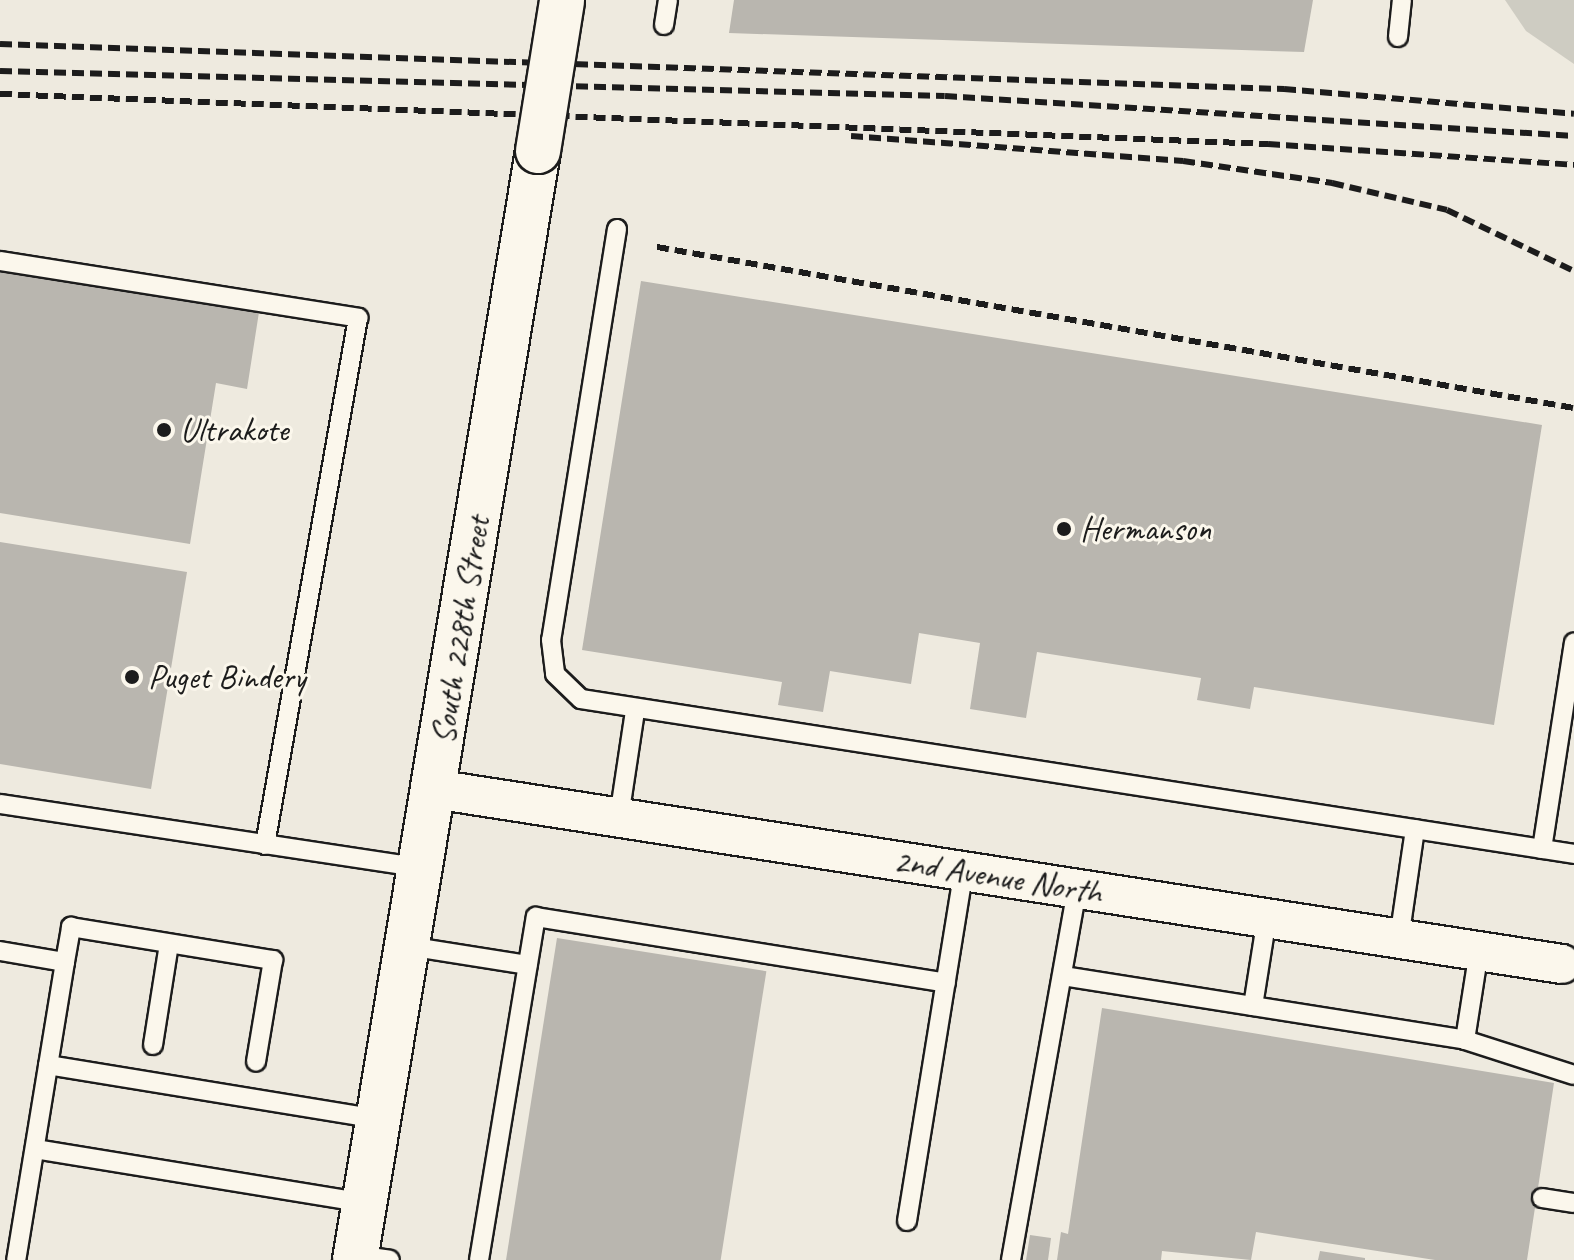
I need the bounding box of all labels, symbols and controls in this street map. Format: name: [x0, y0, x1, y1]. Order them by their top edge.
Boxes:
place label: Ultrakote: [180, 410, 288, 450]
marker: Ultrakote: [155, 421, 173, 439]
place label: Hermanson: [1080, 509, 1211, 549]
street label: South 228th Street: [422, 513, 498, 747]
marker: Hermanson: [1055, 520, 1073, 538]
place label: Puget Bindery: [148, 657, 306, 697]
marker: Puget Bindery: [123, 668, 141, 686]
street label: 2nd Avenue North: [891, 839, 1105, 913]

